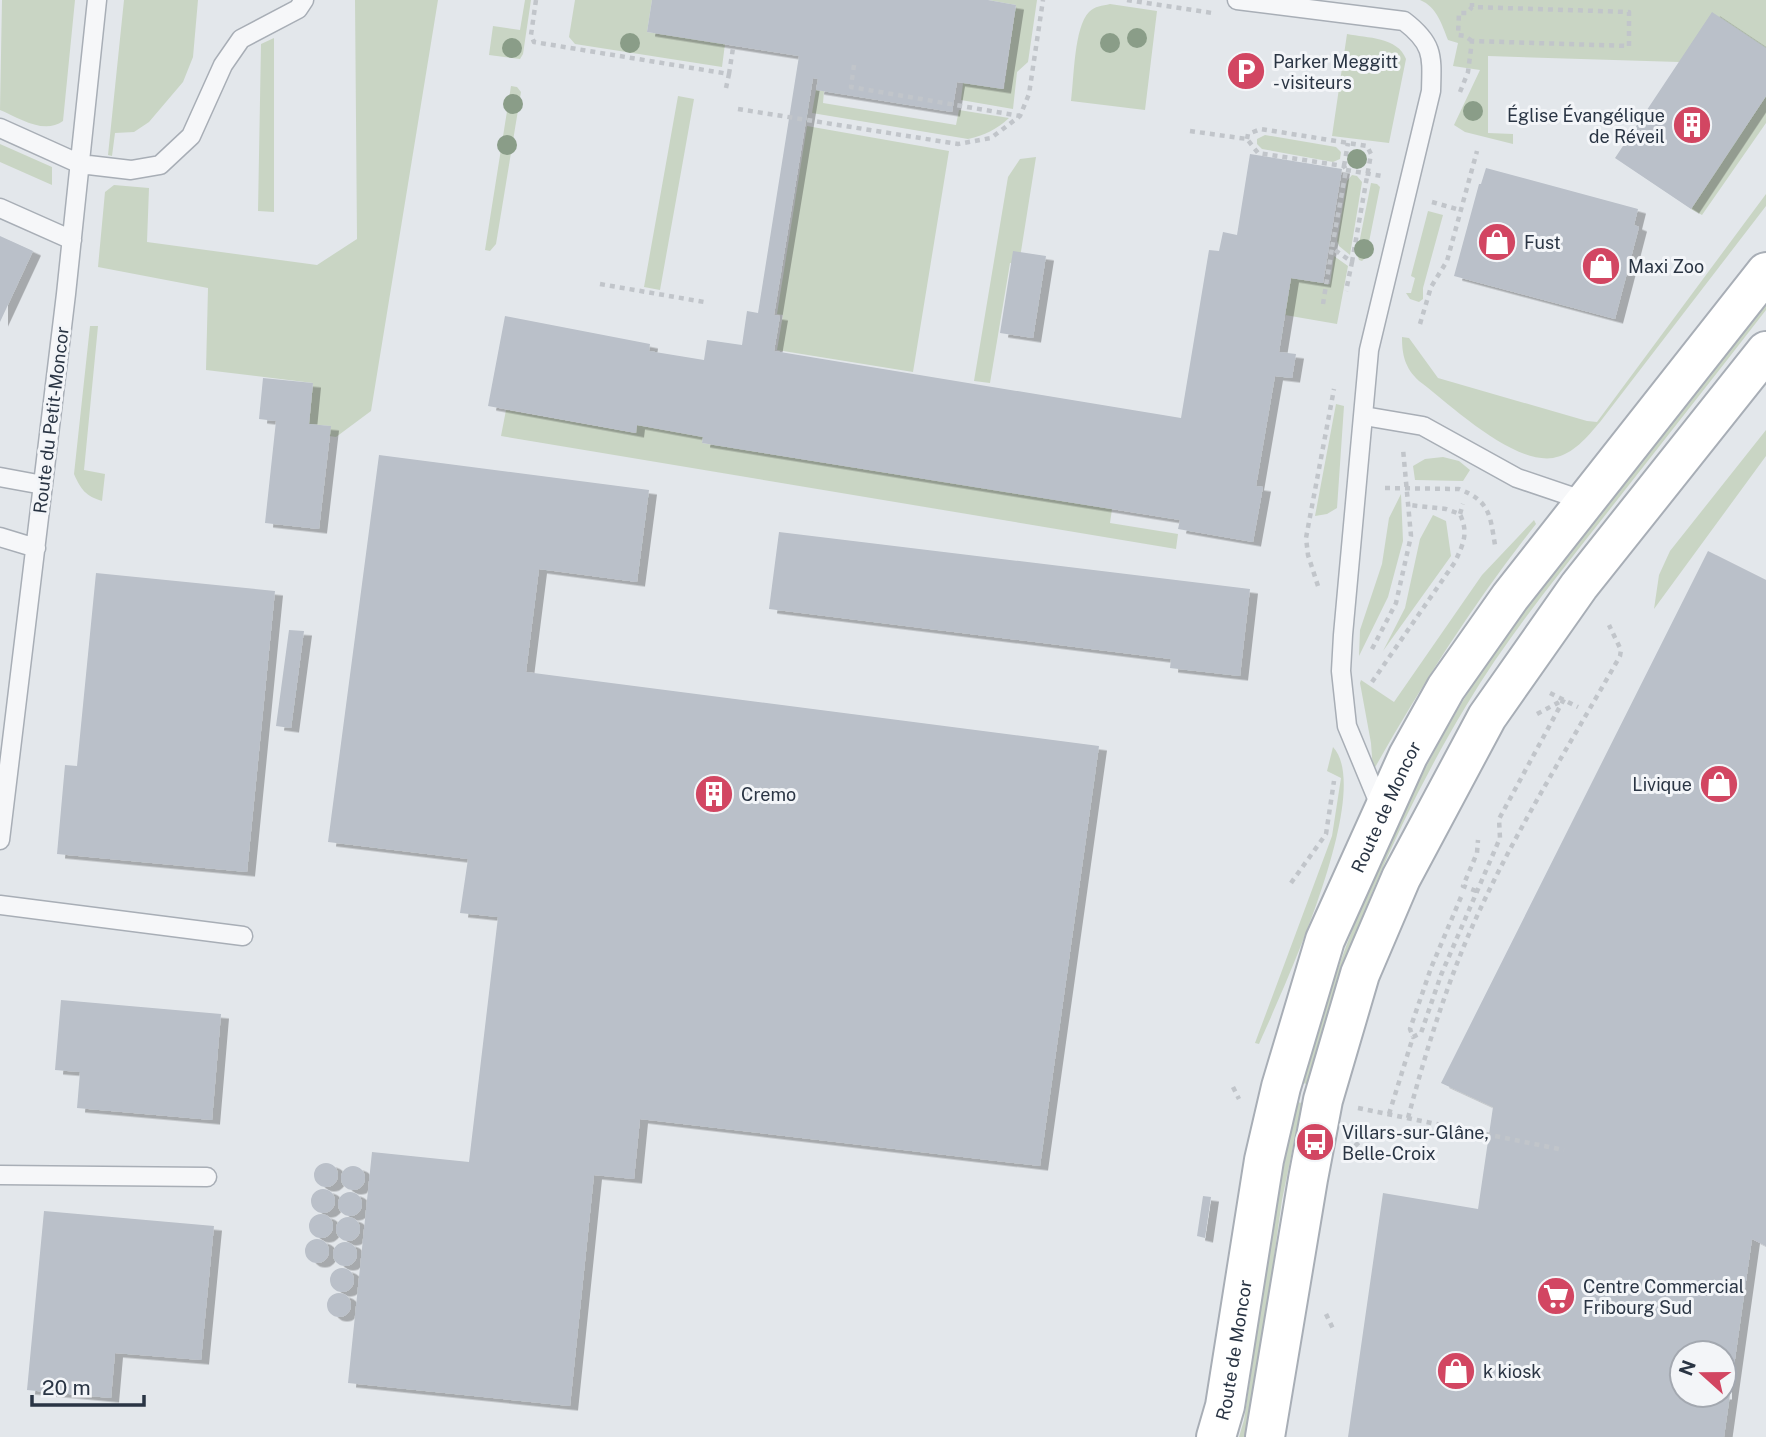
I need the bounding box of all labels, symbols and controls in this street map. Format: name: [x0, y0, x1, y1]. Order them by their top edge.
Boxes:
parking icon: Parker Meggitt - visiteurs: [1225, 50, 1267, 92]
place label: Parker Meggitt - visiteurs: [1273, 51, 1398, 93]
place label: Église Évangélique de Réveil: [1507, 104, 1665, 147]
building icon: Église Évangélique de Réveil: [1671, 104, 1713, 146]
shop icon: Fust: [1476, 221, 1518, 263]
place label: Fust: [1524, 232, 1561, 253]
shop icon: Maxi Zoo: [1580, 245, 1622, 287]
place label: Maxi Zoo: [1628, 256, 1704, 277]
street label: Route du Petit-Moncor: [29, 325, 73, 515]
street label: Route de Moncor: [1346, 737, 1425, 876]
shop icon: Livique: [1698, 763, 1740, 805]
building icon: Cremo: [693, 773, 735, 815]
place label: Livique: [1632, 774, 1692, 795]
place label: Cremo: [741, 784, 796, 805]
bus stop icon: Villars-sur-Glâne, Belle-Croix: [1294, 1121, 1336, 1163]
place label: Villars-sur-Glâne, Belle-Croix: [1342, 1122, 1489, 1164]
supermarket icon: Centre Commercial Fribourg Sud: [1535, 1275, 1577, 1317]
place label: Centre Commercial Fribourg Sud: [1583, 1276, 1744, 1318]
street label: Route de Moncor: [1211, 1278, 1255, 1423]
north arrow: [1668, 1339, 1738, 1409]
shop icon: k kiosk: [1435, 1350, 1477, 1392]
text: N: [1674, 1357, 1700, 1379]
place label: k kiosk: [1483, 1361, 1541, 1382]
scale bar: [32, 1364, 144, 1408]
text: 20 m: [42, 1375, 91, 1400]

